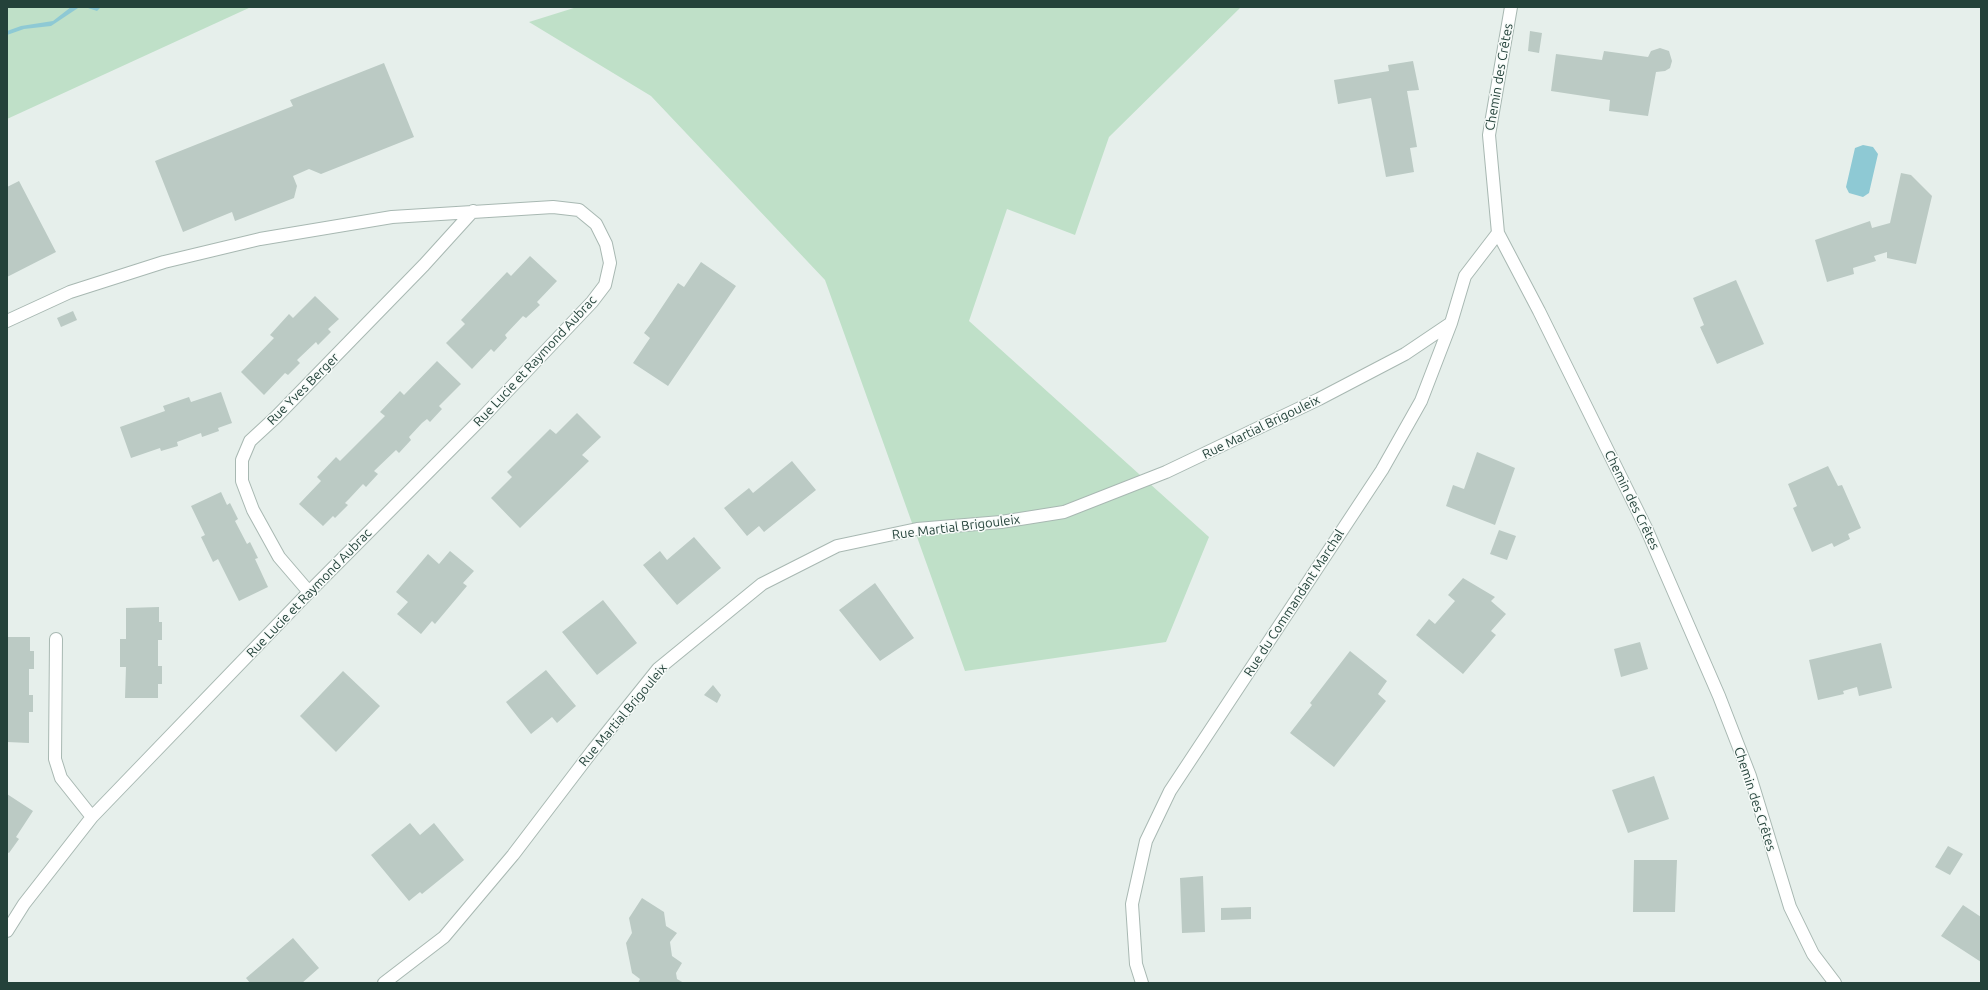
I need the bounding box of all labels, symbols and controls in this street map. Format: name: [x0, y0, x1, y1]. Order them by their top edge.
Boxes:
street label: Chemin des Crêtes: [1482, 22, 1516, 132]
street label: Rue Lucie et Raymond Aubrac: [470, 292, 600, 430]
street label: Rue Yves Berger: [264, 350, 342, 428]
street label: Rue Martial Brigouleix: [1200, 392, 1322, 462]
street label: Chemin des Crêtes: [1601, 448, 1663, 552]
street label: Rue Martial Brigouleix: [891, 511, 1021, 543]
street label: Rue Lucie et Raymond Aubrac: [243, 525, 375, 661]
street label: Rue du Commandant Marchal: [1241, 527, 1347, 679]
street label: Rue Martial Brigouleix: [576, 661, 670, 769]
street label: Chemin des Crêtes: [1731, 745, 1779, 853]

